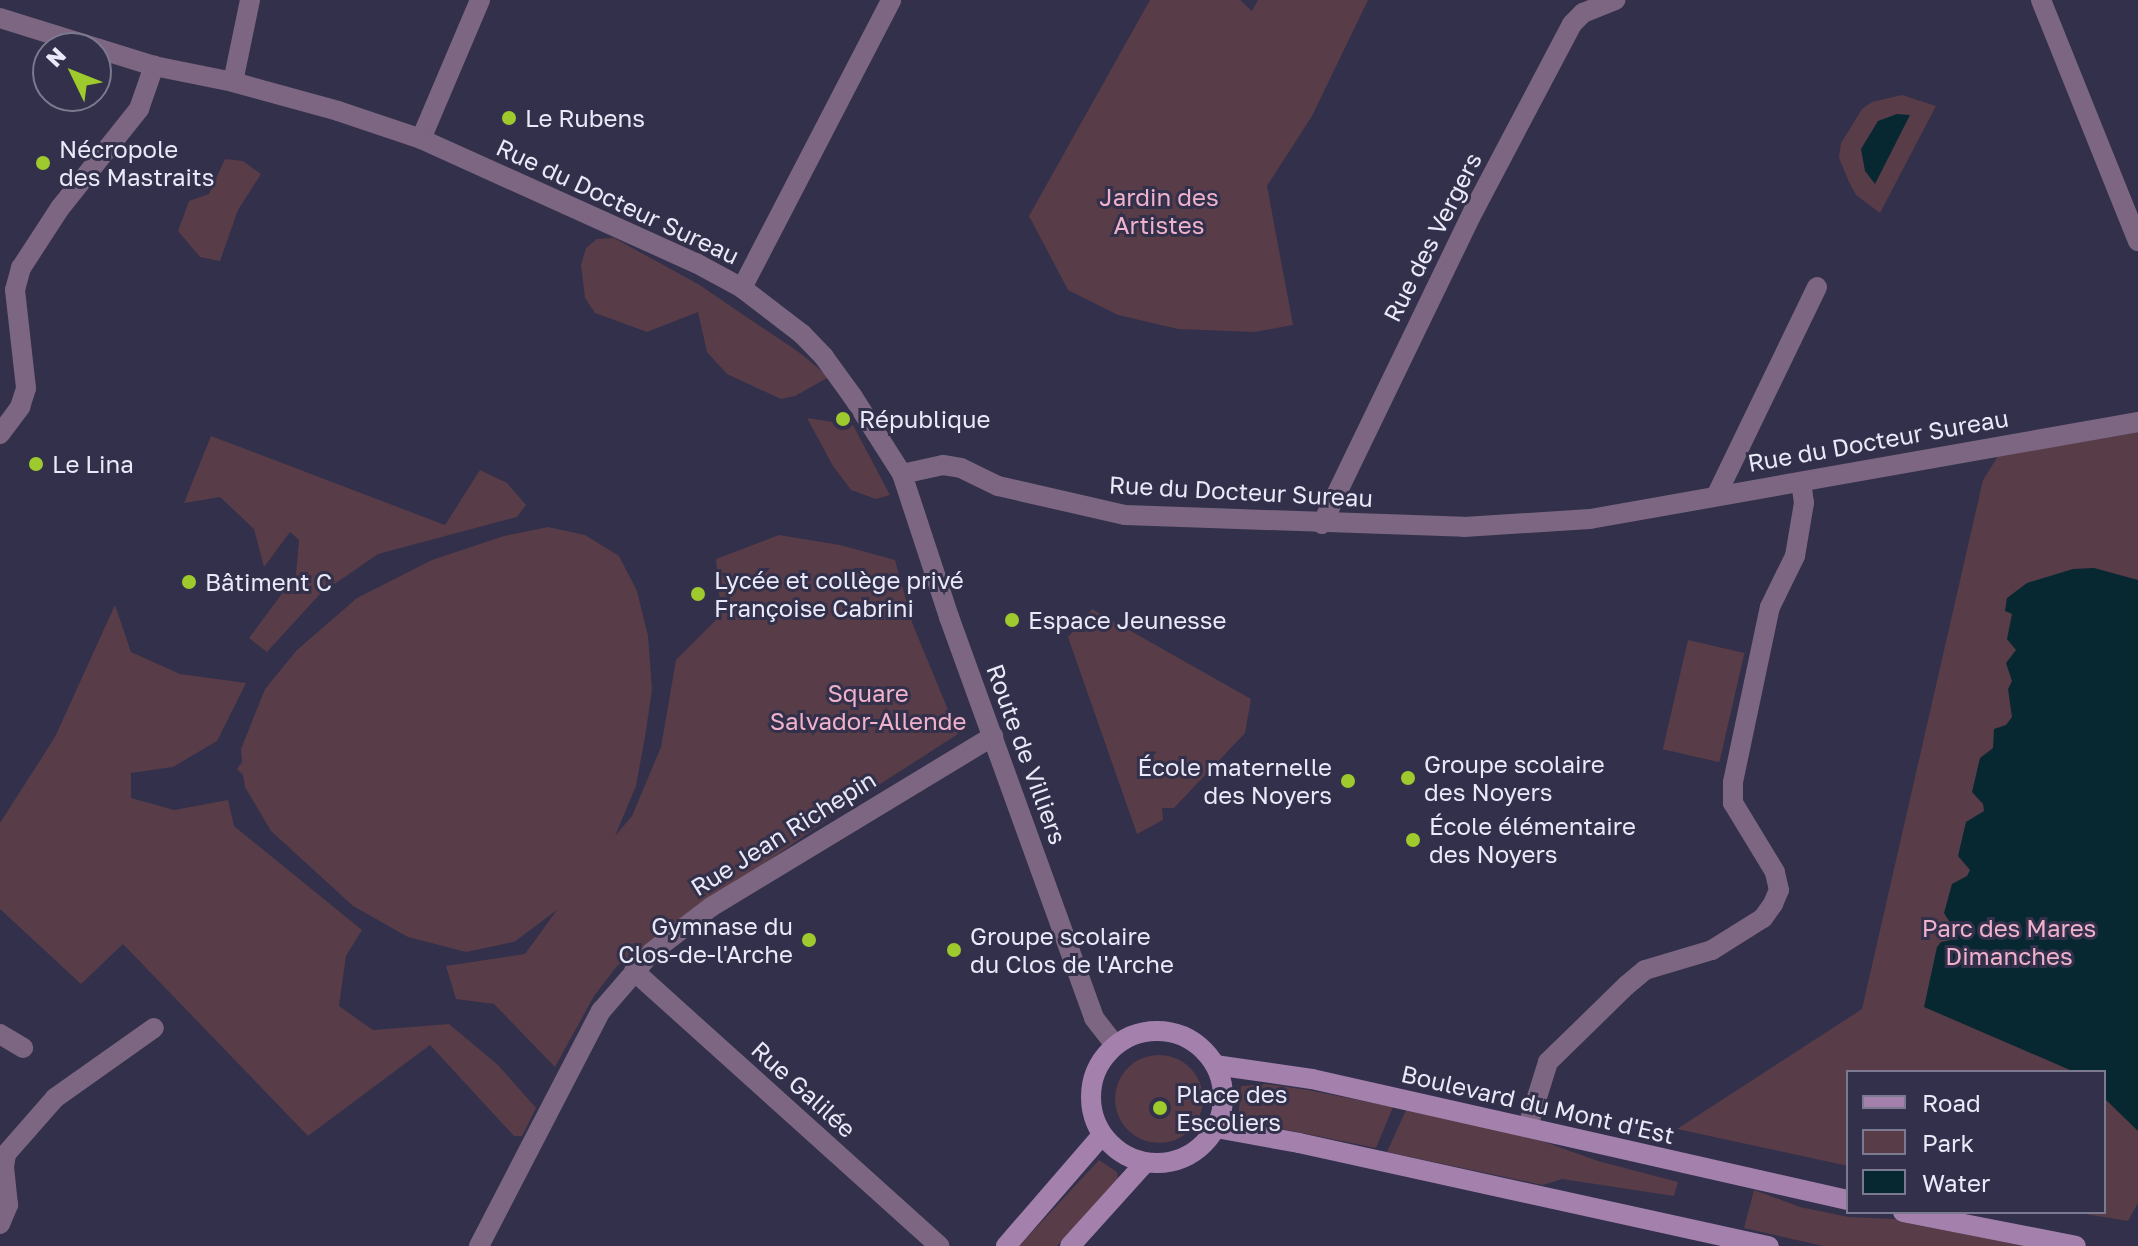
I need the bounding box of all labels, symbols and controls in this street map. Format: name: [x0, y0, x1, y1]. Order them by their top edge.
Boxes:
north arrow: [32, 32, 112, 112]
text: N: [40, 41, 71, 72]
place label: Le Rubens: [525, 104, 645, 132]
marker: Le Rubens: [500, 109, 518, 127]
street label: Rue du Docteur Sureau: [492, 132, 744, 270]
place label: Nécropole des Mastraits: [59, 135, 214, 191]
street label: Rue des Vergers: [1377, 148, 1487, 326]
marker: Nécropole des Mastraits: [34, 154, 52, 172]
park label: Jardin des Artistes: [1099, 183, 1219, 239]
street label: Rue du Docteur Sureau: [1745, 403, 2011, 477]
place label: République: [859, 405, 990, 433]
marker: République: [834, 410, 852, 428]
place label: Le Lina: [52, 450, 134, 478]
marker: Le Lina: [27, 455, 45, 473]
street label: Rue du Docteur Sureau: [1108, 470, 1374, 512]
place label: Lycée et collège privé Françoise Cabrini: [714, 566, 964, 622]
place label: Bâtiment C: [205, 568, 332, 596]
marker: Bâtiment C: [180, 573, 198, 591]
marker: Lycée et collège privé Françoise Cabrini: [689, 585, 707, 603]
place label: Espace Jeunesse: [1028, 606, 1226, 634]
marker: Espace Jeunesse: [1003, 611, 1021, 629]
street label: Route de Villiers: [981, 660, 1073, 848]
park label: Square Salvador-Allende: [770, 679, 966, 735]
place label: Groupe scolaire des Noyers: [1424, 750, 1605, 806]
place label: École maternelle des Noyers: [1138, 753, 1332, 809]
street label: Rue Jean Richepin: [685, 765, 881, 901]
marker: Groupe scolaire des Noyers: [1399, 769, 1417, 787]
marker: École maternelle des Noyers: [1339, 772, 1357, 790]
place label: École élémentaire des Noyers: [1429, 812, 1636, 868]
marker: École élémentaire des Noyers: [1404, 831, 1422, 849]
place label: Gymnase du Clos-de-l'Arche: [618, 912, 793, 968]
park label: Parc des Mares Dimanches: [1922, 914, 2096, 970]
place label: Groupe scolaire du Clos de l'Arche: [970, 922, 1174, 978]
marker: Gymnase du Clos-de-l'Arche: [800, 931, 818, 949]
marker: Groupe scolaire du Clos de l'Arche: [945, 941, 963, 959]
street label: Rue Galilée: [746, 1035, 862, 1143]
street label: Boulevard du Mont d'Est: [1399, 1059, 1677, 1149]
legend: [1846, 1070, 2106, 1214]
place label: Place des Escoliers: [1176, 1080, 1287, 1136]
text: Road: [1922, 1088, 1981, 1117]
marker: Place des Escoliers: [1151, 1099, 1169, 1117]
text: Park: [1922, 1128, 1974, 1157]
text: Water: [1922, 1168, 1990, 1197]

